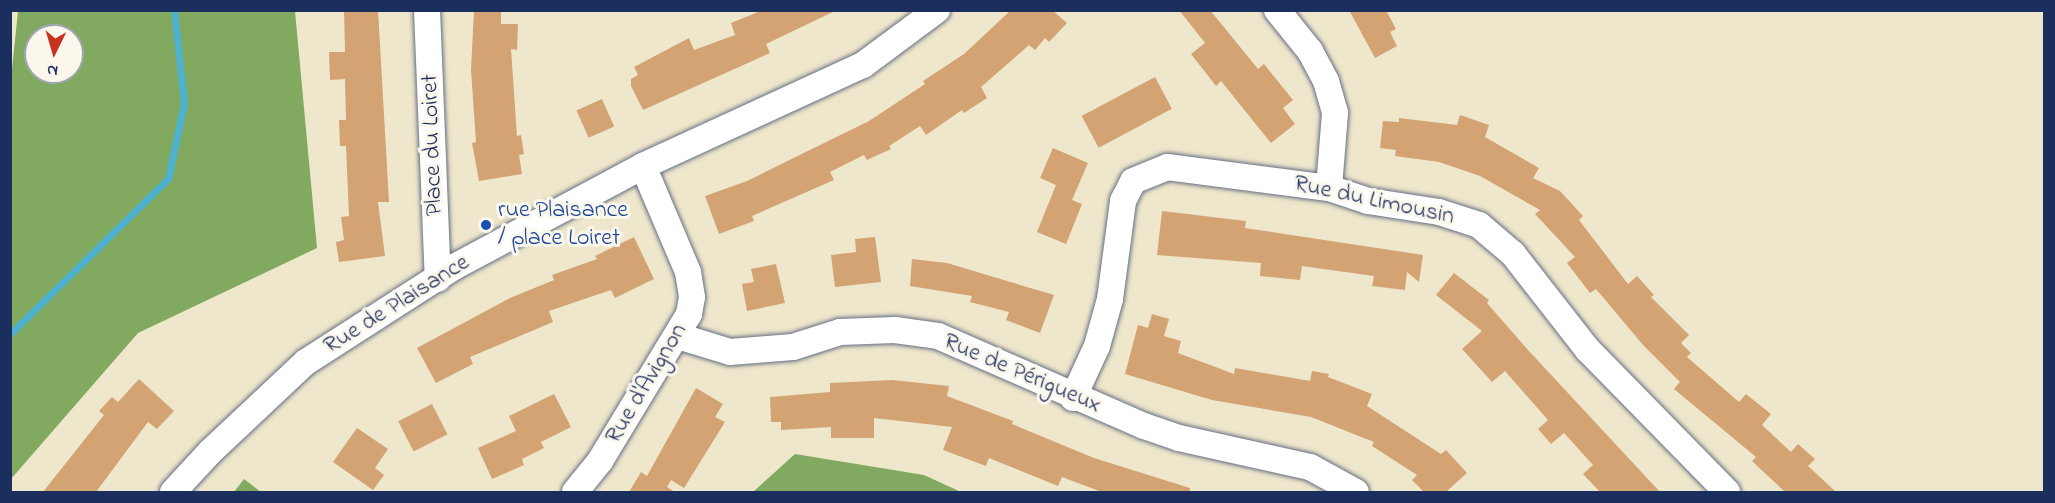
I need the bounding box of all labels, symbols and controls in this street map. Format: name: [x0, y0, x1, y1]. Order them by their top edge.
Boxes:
north arrow: [24, 24, 84, 84]
text: N: [46, 58, 59, 82]
street label: Place du Loiret: [416, 74, 450, 216]
street label: Rue du Limousin: [1291, 170, 1457, 232]
place label: rue Plaisance / place Loiret: [498, 197, 628, 253]
marker: rue Plaisance / place Loiret: [479, 218, 493, 232]
street label: Rue de Plaisance: [319, 249, 475, 361]
street label: Rue d'Avignon: [600, 319, 694, 449]
street label: Rue de Périgueux: [939, 328, 1105, 420]

